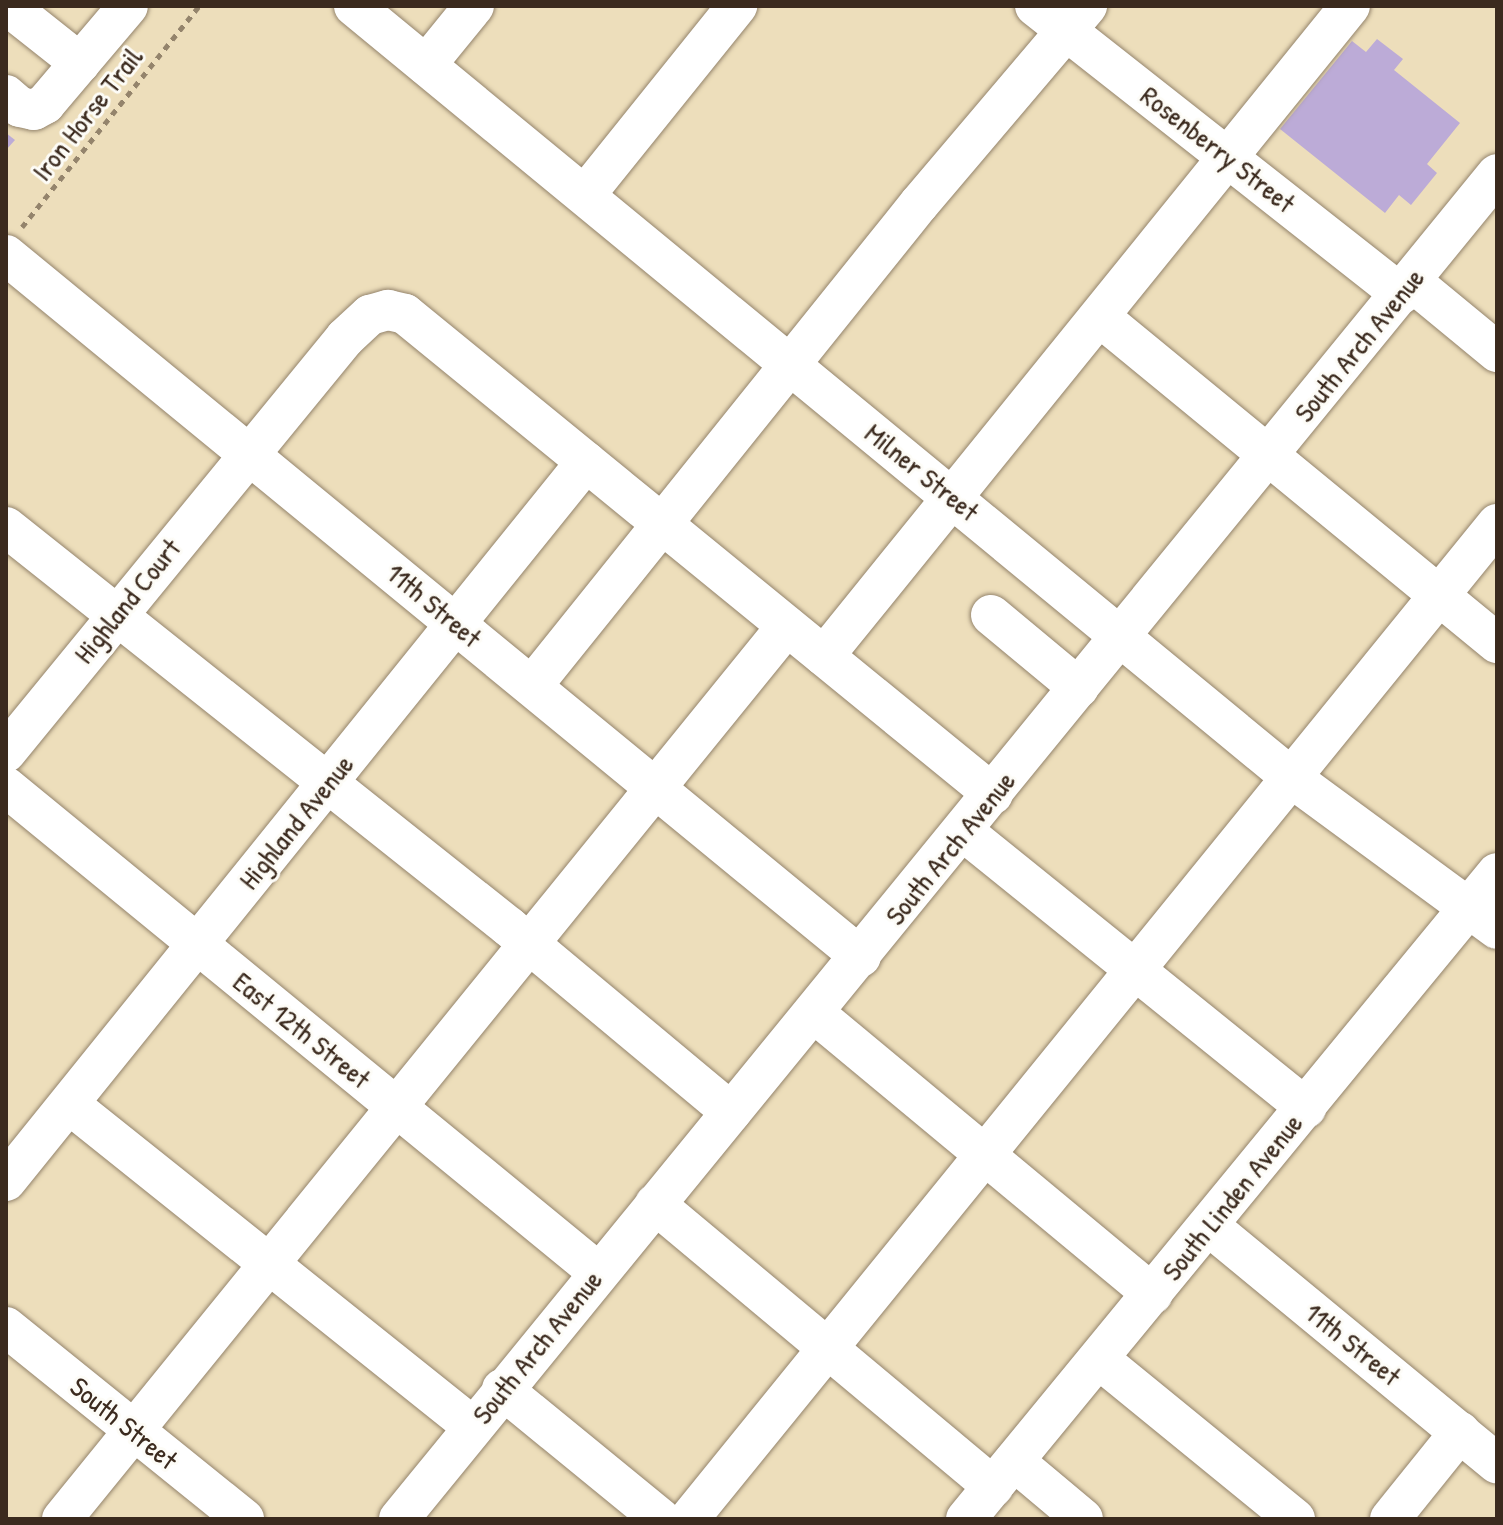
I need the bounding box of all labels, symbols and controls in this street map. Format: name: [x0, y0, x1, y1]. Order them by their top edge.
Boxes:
street label: Iron Horse Trail: [25, 41, 149, 187]
street label: Rosenberry Street: [1134, 78, 1302, 220]
street label: South Arch Avenue: [1287, 261, 1431, 429]
street label: Milner Street: [858, 416, 986, 528]
street label: Highland Court: [67, 532, 187, 670]
street label: 11th Street: [380, 556, 488, 654]
street label: Highland Avenue: [232, 748, 360, 896]
street label: South Arch Avenue: [878, 764, 1022, 932]
street label: East 12th Street: [227, 965, 377, 1095]
street label: South Linden Avenue: [1155, 1107, 1309, 1287]
street label: South Arch Avenue: [465, 1263, 609, 1431]
street label: 11th Street: [1298, 1295, 1408, 1393]
street label: South Street: [64, 1370, 184, 1476]

